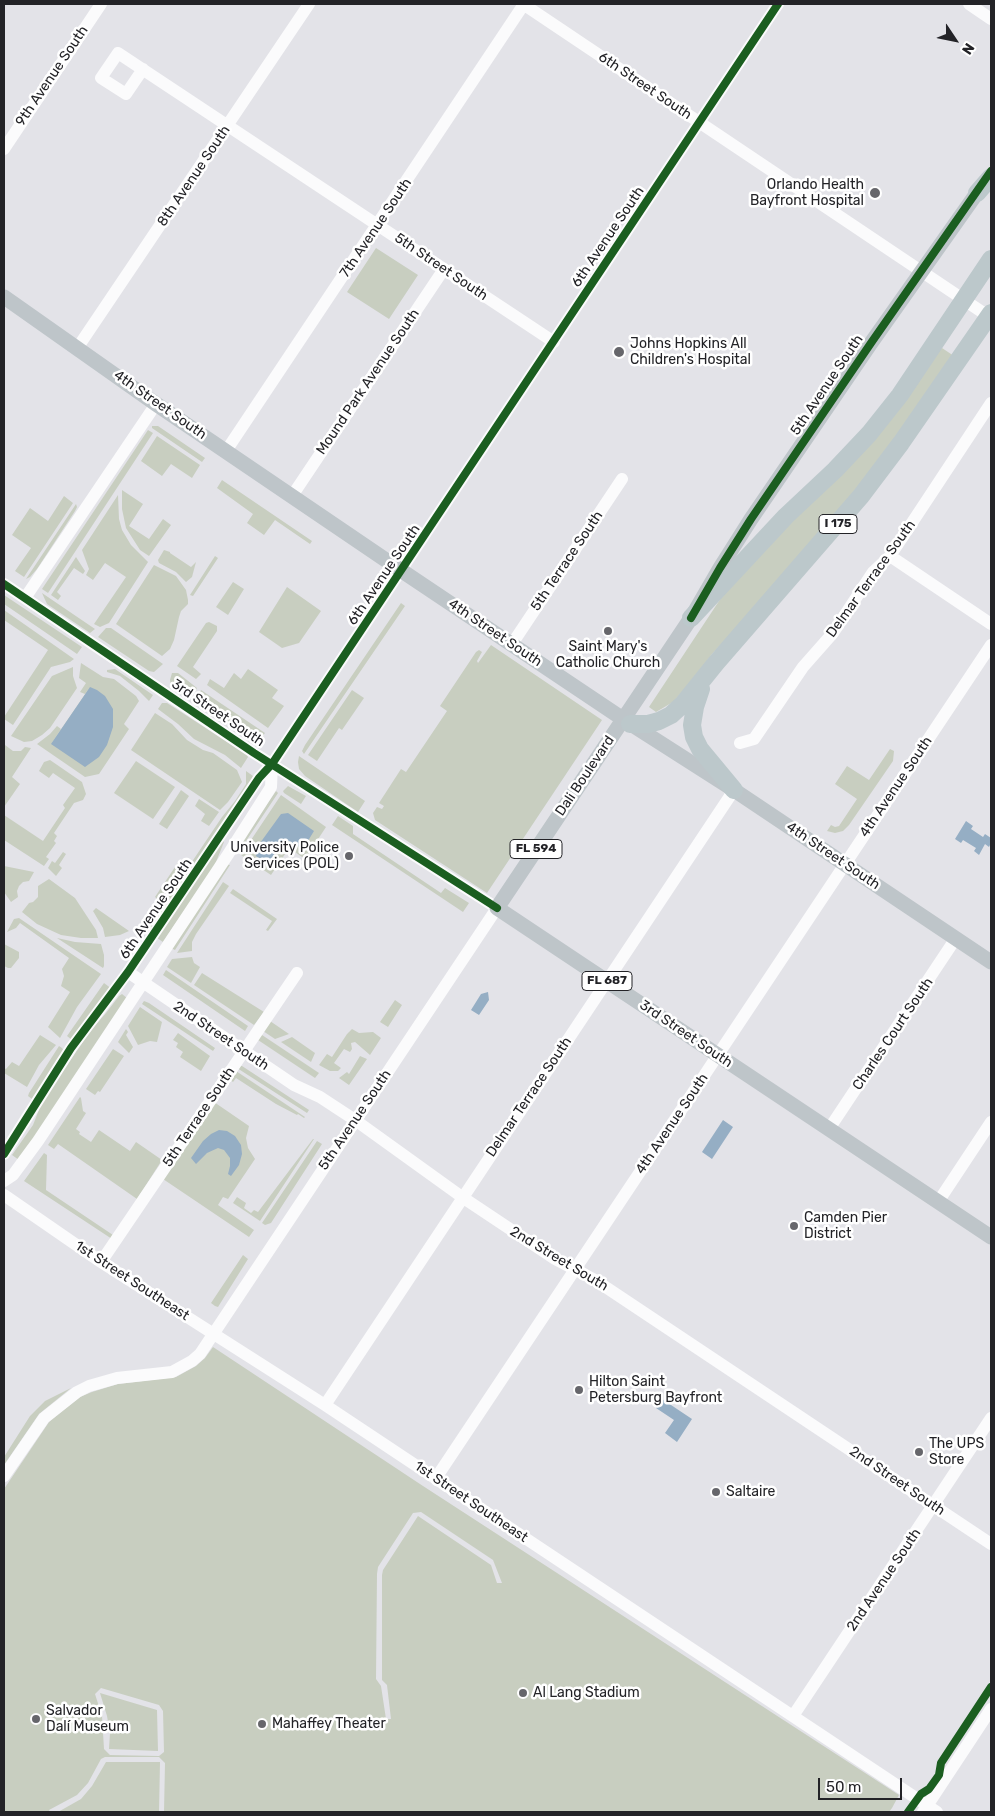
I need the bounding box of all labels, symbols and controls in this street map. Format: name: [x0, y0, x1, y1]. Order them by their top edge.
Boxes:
north arrow: [930, 15, 980, 65]
street label: 9th Avenue South: [12, 23, 92, 129]
text: N: [958, 40, 978, 58]
street label: 6th Street South: [595, 49, 695, 123]
street label: 8th Avenue South: [154, 122, 234, 230]
street label: 7th Avenue South: [337, 175, 415, 281]
place label: Orlando Health Bayfront Hospital: [750, 177, 864, 210]
street label: 6th Avenue South: [568, 184, 648, 290]
marker: Orlando Health Bayfront Hospital: [868, 186, 882, 200]
street label: 5th Street South: [391, 230, 491, 304]
street label: Mound Park Avenue South: [313, 306, 423, 458]
street label: 5th Avenue South: [787, 332, 867, 438]
place label: Johns Hopkins All Children's Hospital: [630, 336, 751, 368]
marker: Johns Hopkins All Children's Hospital: [612, 345, 626, 359]
street label: 4th Street South: [110, 367, 210, 443]
street label: 5th Terrace South: [527, 508, 607, 614]
road number: I 175: [819, 514, 857, 534]
street label: Delmar Terrace South: [823, 517, 919, 641]
street label: 6th Avenue South: [344, 522, 424, 628]
street label: 4th Street South: [445, 596, 545, 670]
marker: Saint Mary's Catholic Church: [602, 625, 614, 637]
place label: Saint Mary's Catholic Church: [556, 639, 660, 672]
street label: 3rd Street South: [168, 676, 268, 750]
street label: Dali Boulevard: [552, 733, 618, 819]
street label: 4th Avenue South: [856, 733, 936, 841]
street label: 4th Street South: [783, 819, 883, 893]
place label: University Police Services (POL): [230, 840, 339, 872]
road number: FL 594: [510, 840, 562, 859]
marker: University Police Services (POL): [343, 850, 355, 862]
street label: 6th Avenue South: [116, 856, 196, 962]
road number: FL 687: [582, 971, 632, 990]
street label: Charles Court South: [849, 975, 937, 1093]
street label: 3rd Street South: [636, 997, 736, 1071]
street label: 2nd Street South: [170, 998, 272, 1074]
street label: Delmar Terrace South: [483, 1034, 575, 1160]
street label: 5th Terrace South: [159, 1064, 239, 1170]
street label: 5th Avenue South: [315, 1067, 395, 1173]
street label: 4th Avenue South: [632, 1070, 712, 1178]
place label: Camden Pier District: [804, 1210, 887, 1242]
marker: Camden Pier District: [788, 1220, 800, 1232]
street label: 2nd Street South: [507, 1223, 611, 1295]
street label: 1st Street Southeast: [72, 1238, 192, 1324]
place label: Hilton Saint Petersburg Bayfront: [589, 1374, 722, 1406]
marker: Hilton Saint Petersburg Bayfront: [573, 1384, 585, 1396]
place label: The UPS Store: [929, 1436, 984, 1468]
street label: 2nd Street South: [846, 1443, 948, 1519]
marker: The UPS Store: [913, 1446, 925, 1458]
street label: 1st Street Southeast: [411, 1458, 531, 1546]
place label: Saltaire: [726, 1484, 775, 1500]
marker: Saltaire: [710, 1486, 722, 1498]
street label: 2nd Avenue South: [843, 1526, 925, 1634]
place label: Al Lang Stadium: [533, 1685, 640, 1701]
marker: Al Lang Stadium: [517, 1687, 529, 1699]
place label: Salvador Dalí Museum: [46, 1703, 129, 1735]
marker: Salvador Dalí Museum: [30, 1713, 42, 1725]
place label: Mahaffey Theater: [272, 1716, 386, 1732]
marker: Mahaffey Theater: [256, 1718, 268, 1730]
scale bar: [820, 1768, 904, 1800]
text: 50 m: [826, 1778, 861, 1796]

